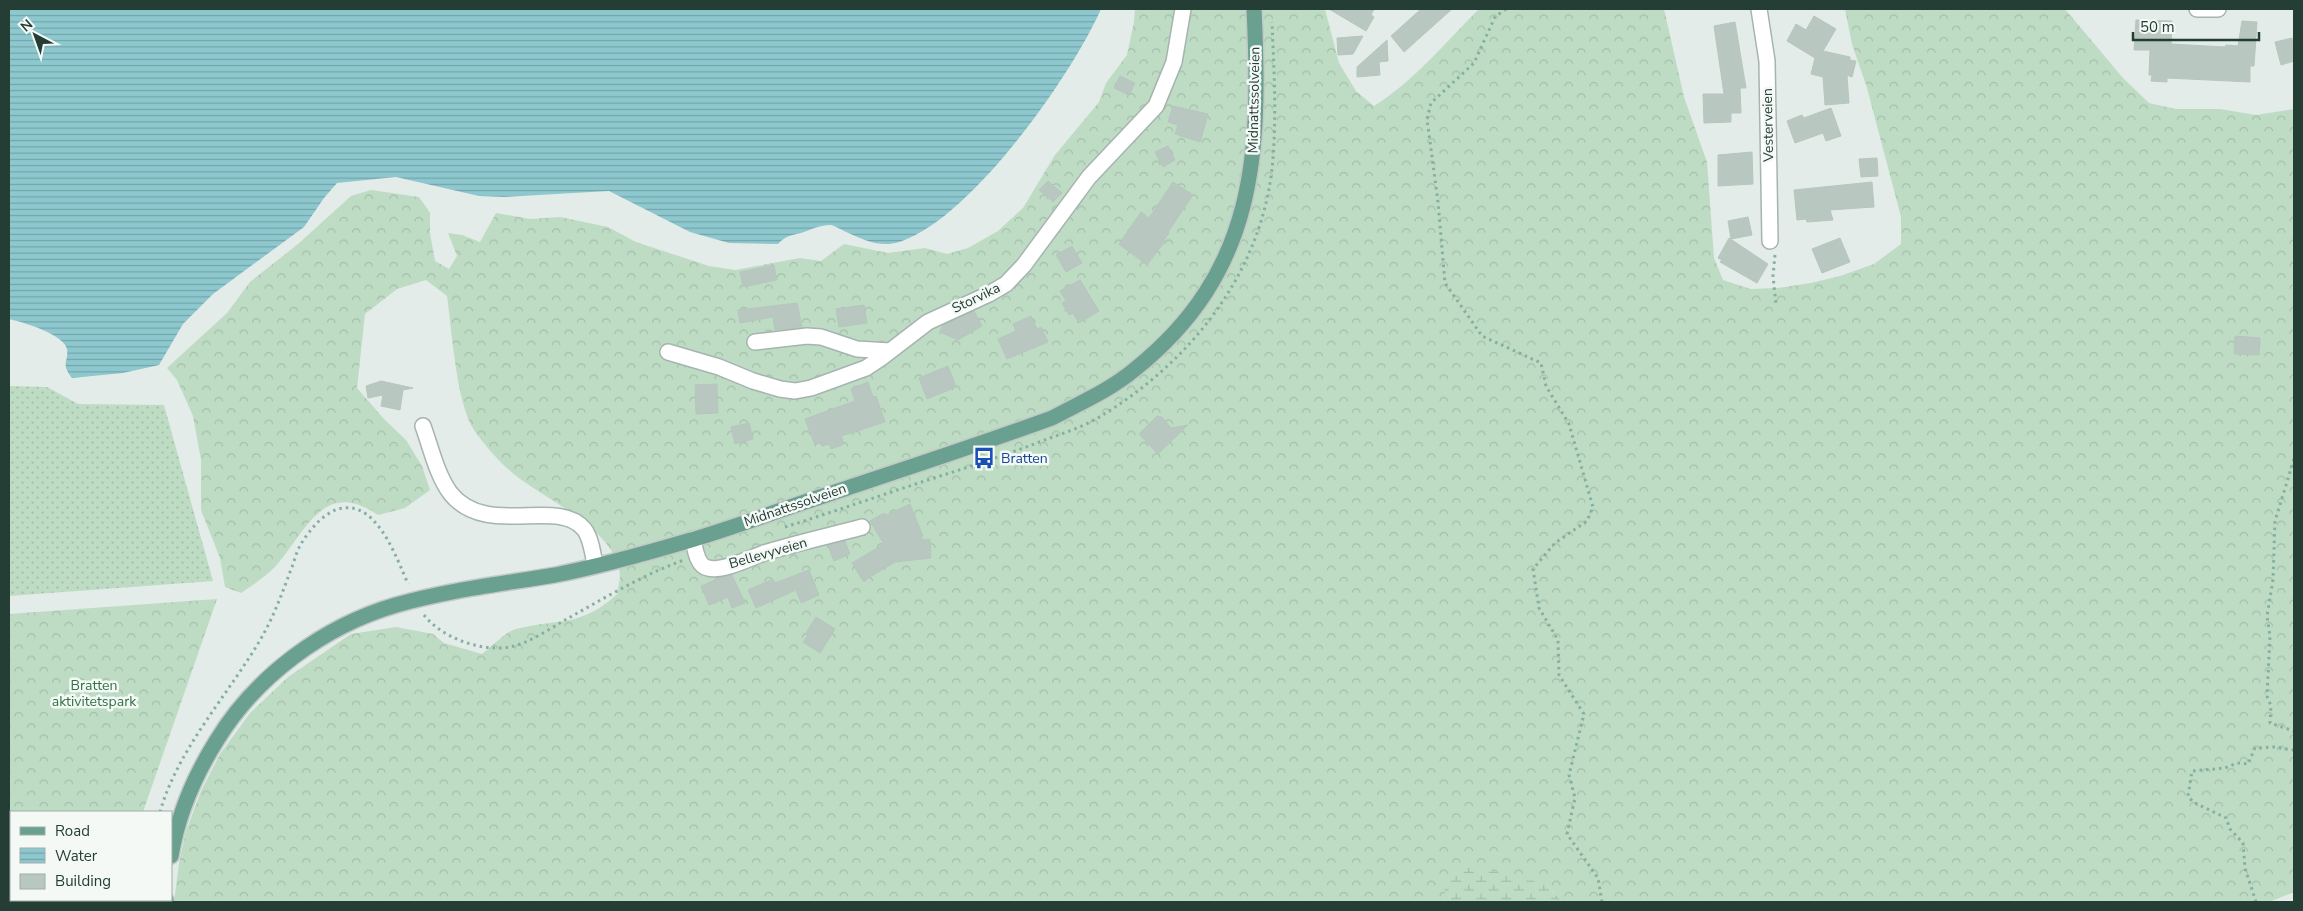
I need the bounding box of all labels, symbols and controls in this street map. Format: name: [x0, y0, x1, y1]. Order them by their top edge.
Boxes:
north arrow: [10, 10, 60, 60]
scale bar: [2133, 10, 2259, 42]
text: N: [17, 15, 37, 36]
text: 50 m: [2140, 17, 2175, 37]
street label: Midnattssolveien: [1244, 46, 1264, 154]
street label: Vesterveien: [1758, 88, 1778, 163]
street label: Storvika: [949, 278, 1003, 318]
bus stop icon: Bratten: [971, 445, 997, 471]
place label: Bratten: [1001, 449, 1048, 468]
street label: Midnattssolveien: [741, 479, 849, 531]
street label: Bellevyveien: [727, 533, 809, 573]
park label: Bratten aktivitetspark: [52, 676, 137, 711]
legend: [10, 811, 172, 901]
text: Road: [55, 821, 90, 841]
text: Water: [55, 846, 98, 866]
text: Building: [55, 871, 111, 891]

